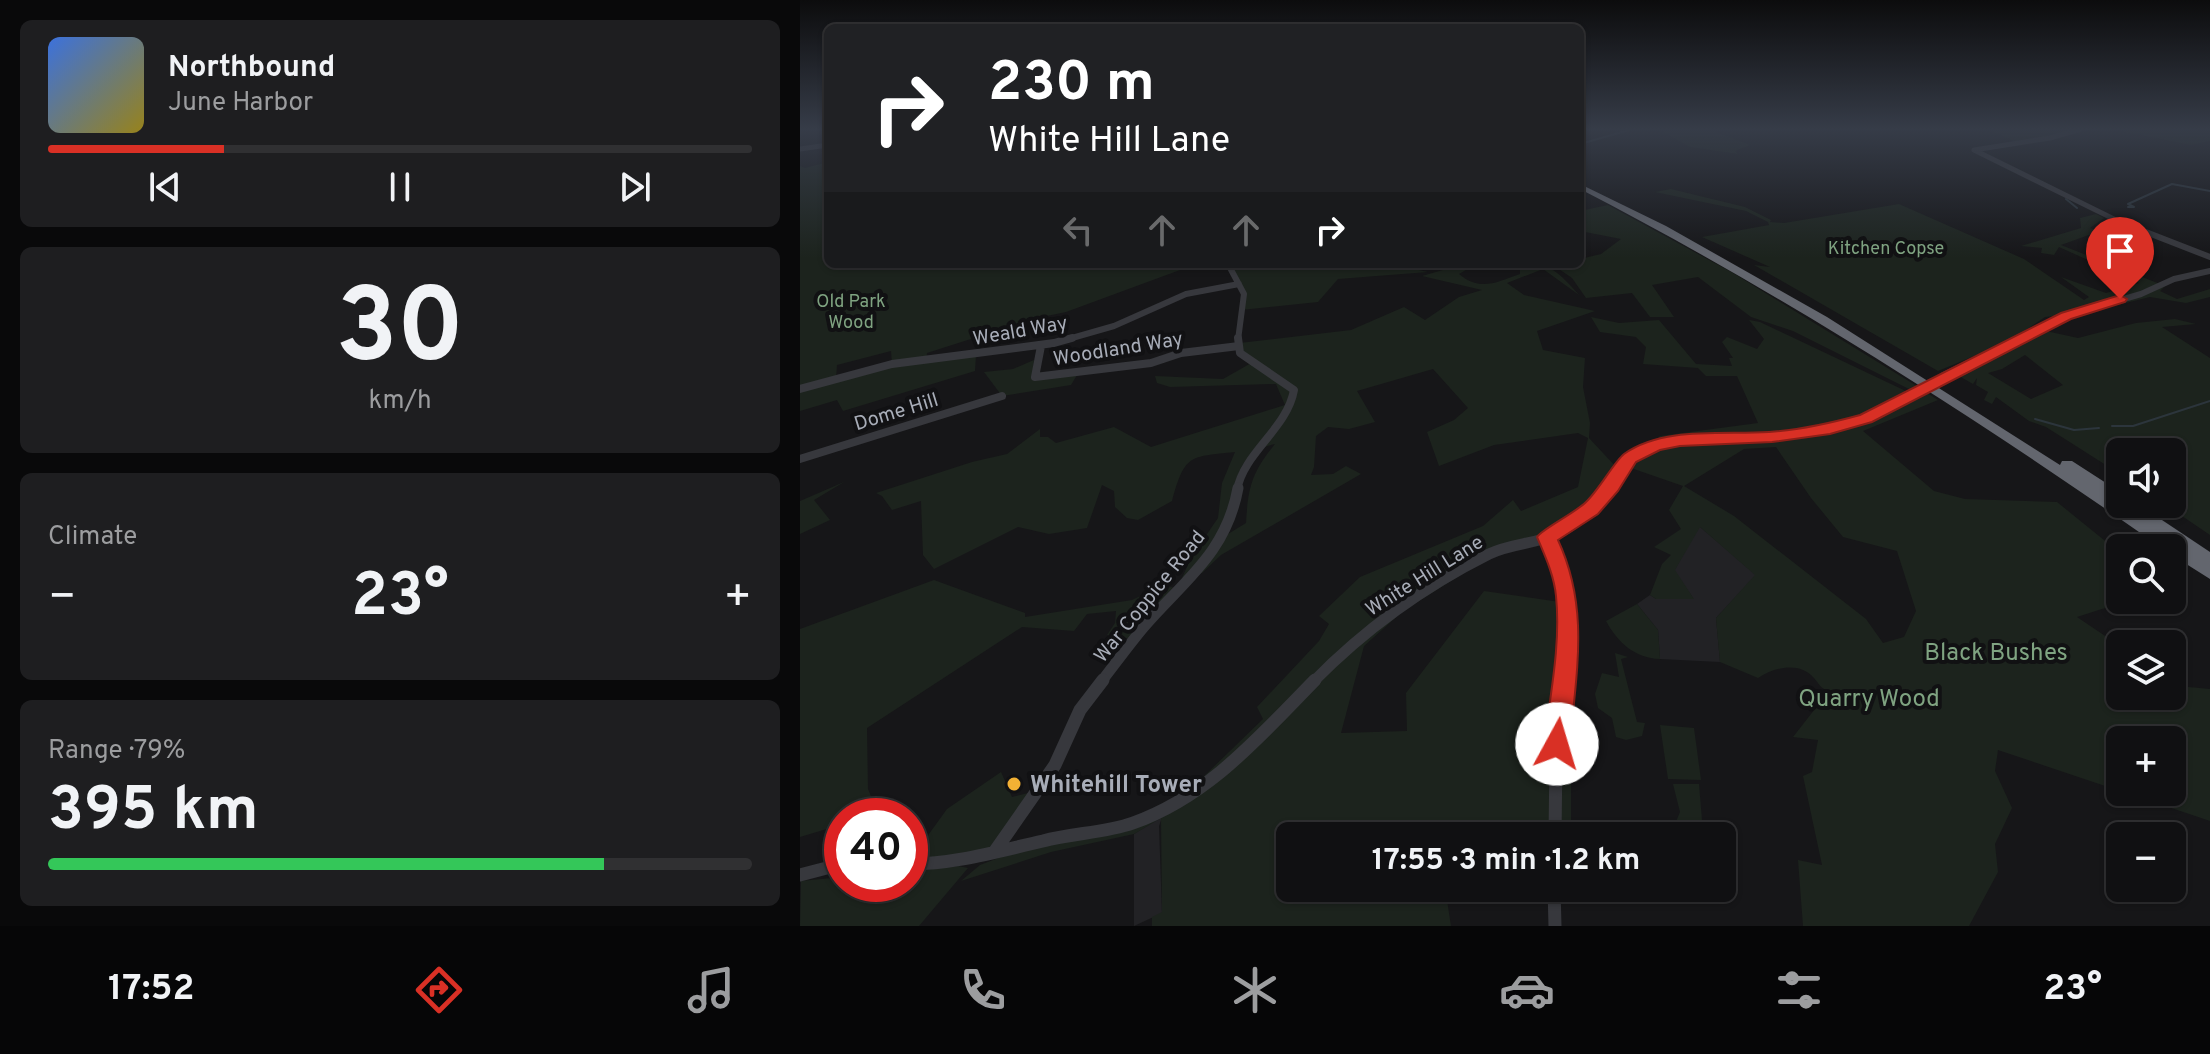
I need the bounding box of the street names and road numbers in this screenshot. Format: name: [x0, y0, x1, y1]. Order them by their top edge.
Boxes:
street label: Weald Way: [971, 311, 1070, 353]
street label: Woodland Way: [1052, 327, 1185, 373]
street label: Dome Hill: [851, 388, 942, 438]
street label: War Coppice Road: [1089, 526, 1212, 669]
street label: White Hill Lane: [1361, 530, 1489, 623]

